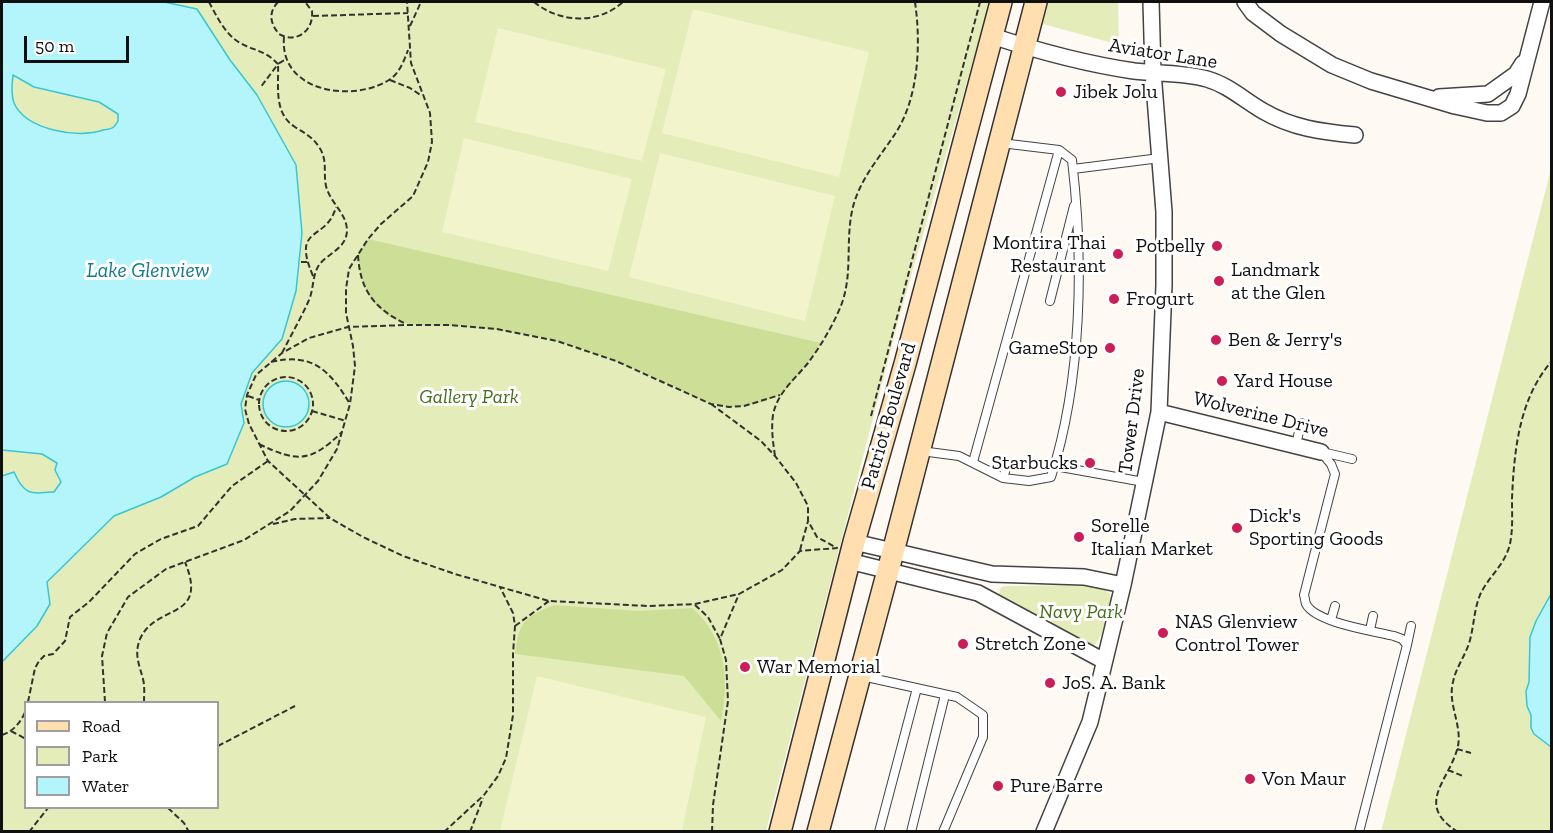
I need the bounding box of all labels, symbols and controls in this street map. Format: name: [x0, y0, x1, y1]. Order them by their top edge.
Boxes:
scale bar: [27, 24, 132, 62]
street label: Aviator Lane: [1107, 34, 1219, 74]
text: 50 m: [35, 35, 74, 57]
place label: Jibek Jolu: [1073, 80, 1158, 104]
marker: Jibek Jolu: [1054, 85, 1068, 99]
place label: Montira Thai Restaurant: [993, 231, 1106, 278]
place label: Potbelly: [1136, 234, 1205, 258]
marker: Potbelly: [1210, 239, 1224, 253]
marker: Montira Thai Restaurant: [1111, 247, 1125, 261]
water label: Lake Glenview: [87, 258, 209, 284]
place label: Landmark at the Glen: [1231, 258, 1325, 305]
marker: Landmark at the Glen: [1212, 274, 1226, 288]
place label: Frogurt: [1126, 287, 1194, 311]
marker: Frogurt: [1107, 292, 1121, 306]
place label: Ben & Jerry's: [1228, 328, 1342, 352]
marker: Ben & Jerry's: [1209, 333, 1223, 347]
place label: GameStop: [1009, 336, 1098, 360]
street label: Patriot Boulevard: [857, 340, 921, 492]
marker: GameStop: [1103, 341, 1117, 355]
street label: Tower Drive: [1114, 367, 1150, 475]
place label: Yard House: [1234, 369, 1333, 393]
marker: Yard House: [1215, 374, 1229, 388]
park label: Gallery Park: [419, 385, 519, 409]
street label: Wolverine Drive: [1191, 387, 1331, 443]
place label: Starbucks: [992, 451, 1078, 475]
marker: Starbucks: [1083, 456, 1097, 470]
place label: Dick's Sporting Goods: [1249, 504, 1383, 551]
place label: Sorelle Italian Market: [1091, 514, 1213, 561]
marker: Dick's Sporting Goods: [1230, 521, 1244, 535]
marker: Sorelle Italian Market: [1072, 530, 1086, 544]
park label: Navy Park: [1039, 600, 1123, 624]
place label: NAS Glenview Control Tower: [1175, 610, 1300, 657]
marker: NAS Glenview Control Tower: [1156, 626, 1170, 640]
place label: Stretch Zone: [975, 632, 1086, 656]
marker: Stretch Zone: [956, 637, 970, 651]
place label: War Memorial: [757, 655, 880, 679]
marker: War Memorial: [738, 660, 752, 674]
place label: JoS. A. Bank: [1062, 671, 1165, 695]
marker: JoS. A. Bank: [1043, 676, 1057, 690]
legend: [24, 701, 219, 809]
text: Road: [82, 715, 121, 737]
text: Park: [82, 745, 118, 767]
place label: Von Maur: [1262, 767, 1347, 791]
marker: Von Maur: [1243, 772, 1257, 786]
place label: Pure Barre: [1010, 774, 1103, 798]
text: Water: [82, 775, 129, 797]
marker: Pure Barre: [991, 779, 1005, 793]

